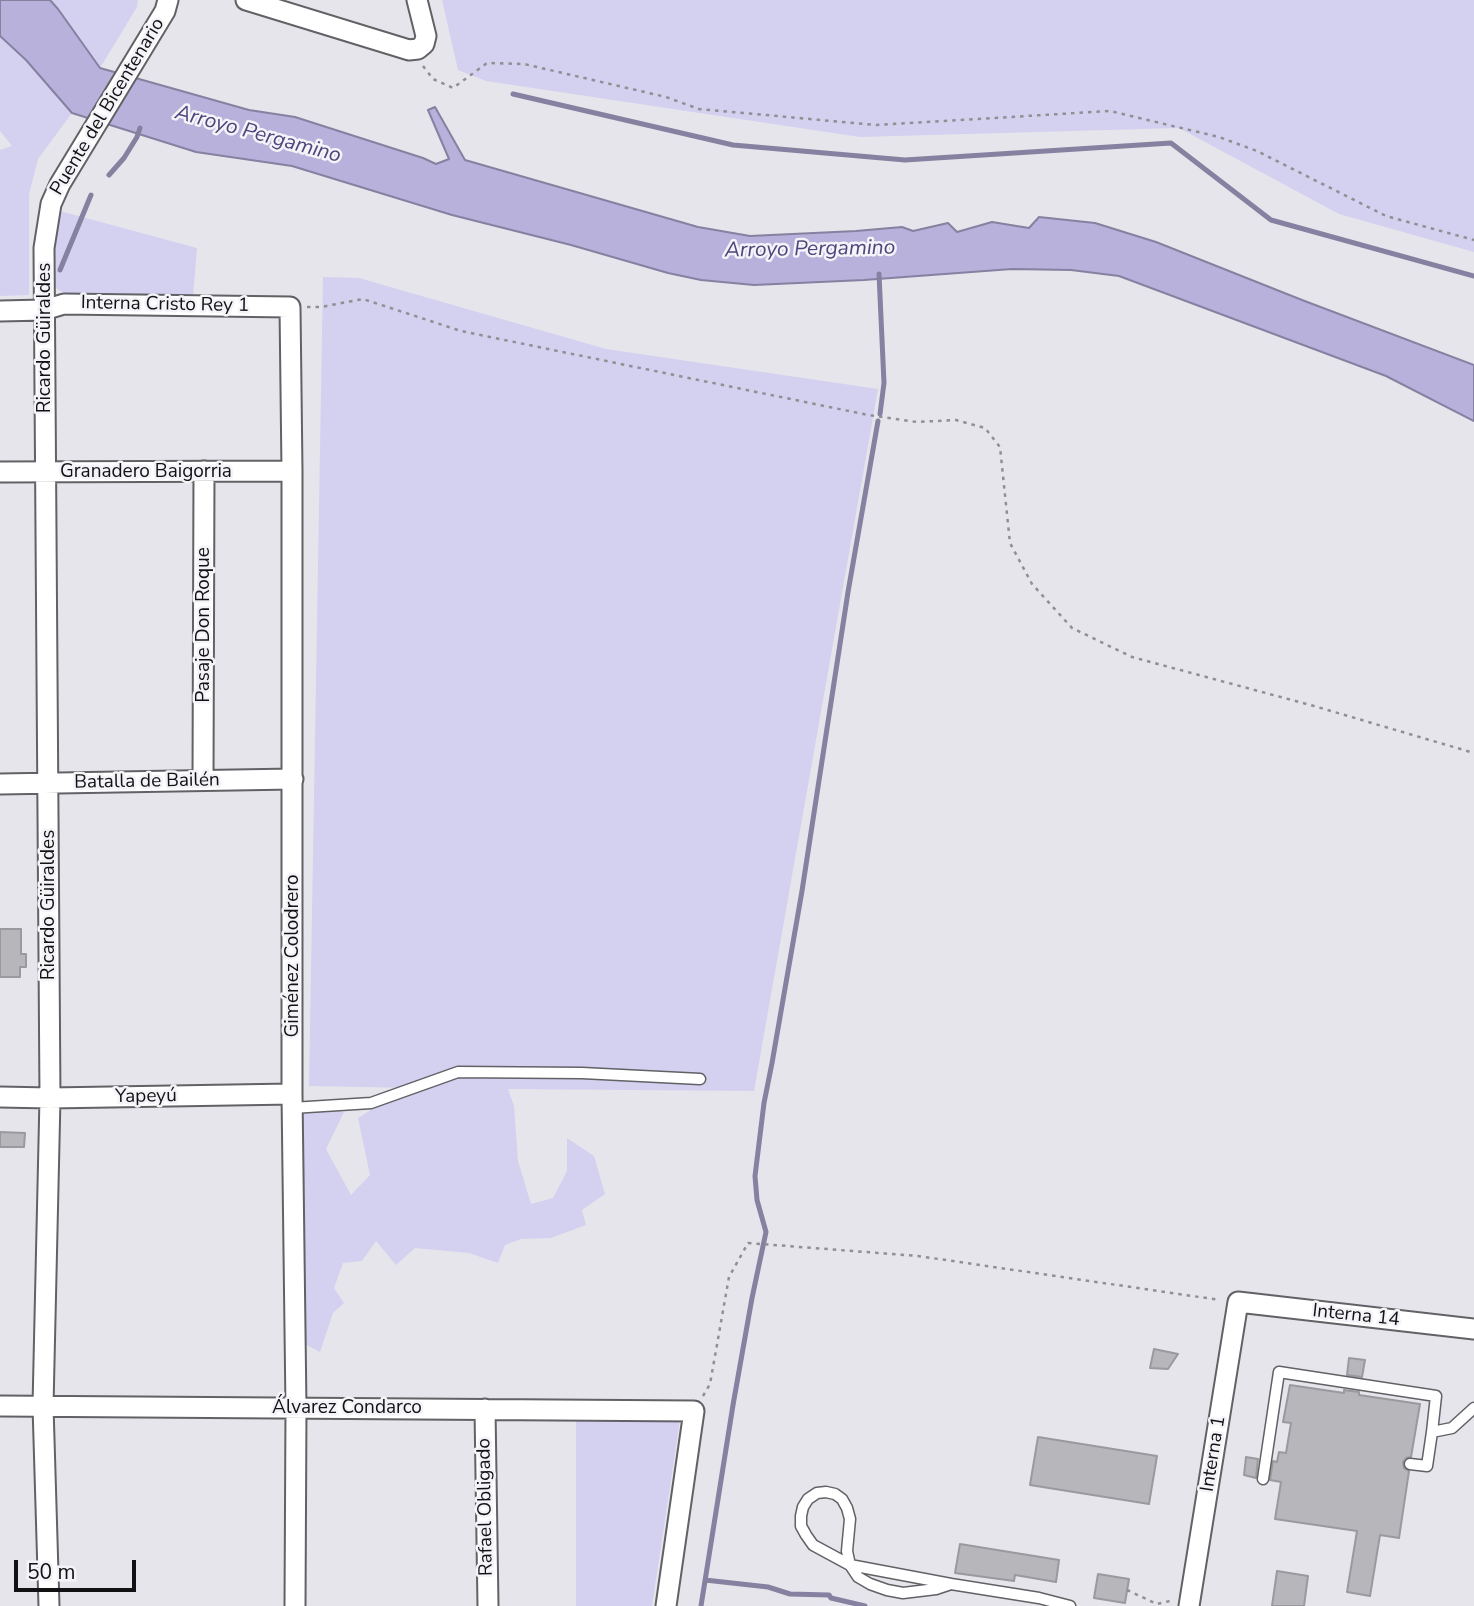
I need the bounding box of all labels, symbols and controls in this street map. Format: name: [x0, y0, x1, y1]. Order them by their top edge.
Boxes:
street label: Puente del Bicentenario: [46, 14, 170, 200]
water label: Arroyo Pergamino: [172, 101, 344, 169]
water label: Arroyo Pergamino: [724, 236, 896, 264]
street label: Ricardo Güiraldes: [34, 263, 56, 413]
street label: Interna Cristo Rey 1: [81, 292, 249, 318]
street label: Granadero Baigorria: [60, 461, 232, 483]
street label: Pasaje Don Roque: [193, 547, 215, 703]
street label: Batalla de Bailén: [74, 769, 220, 795]
street label: Ricardo Güiraldes: [38, 830, 60, 980]
street label: Giménez Colodrero: [282, 875, 304, 1037]
street label: Yapeyú: [115, 1085, 177, 1109]
street label: Interna 14: [1311, 1300, 1401, 1332]
street label: Álvarez Condarco: [272, 1397, 422, 1419]
street label: Interna 1: [1197, 1415, 1231, 1493]
street label: Rafael Obligado: [473, 1438, 499, 1576]
scale bar: [18, 1546, 140, 1590]
text: 50 m: [27, 1558, 76, 1586]

